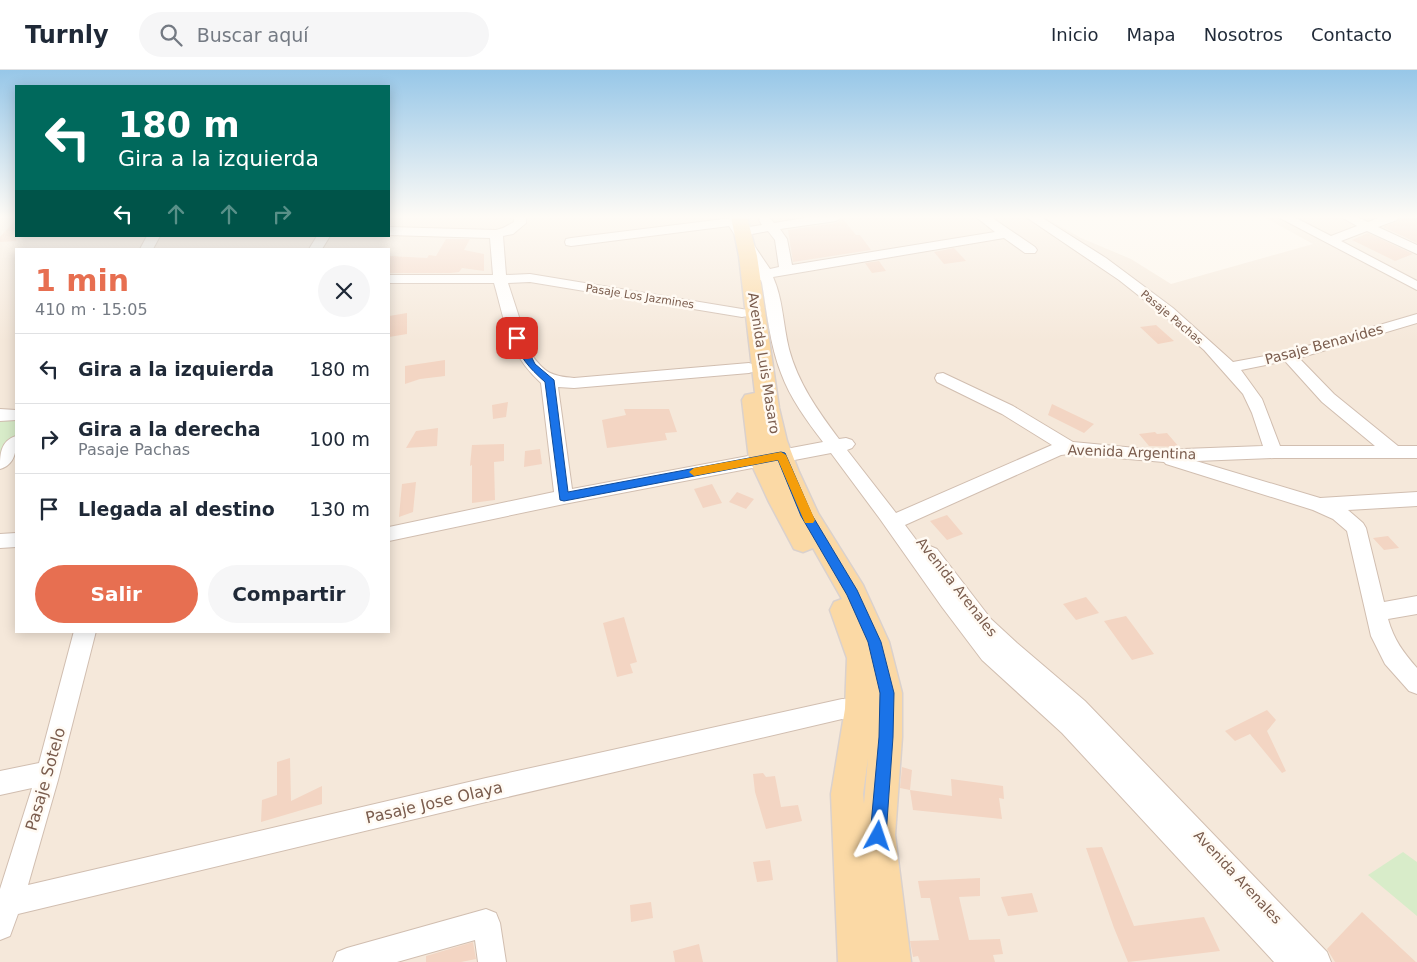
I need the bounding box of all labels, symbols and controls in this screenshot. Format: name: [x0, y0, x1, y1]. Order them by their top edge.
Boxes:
search box: [139, 12, 489, 57]
text: Turnly: [25, 21, 109, 49]
icon: search: [157, 21, 185, 49]
text: Buscar aquí: [197, 24, 309, 46]
text: Inicio: [1051, 24, 1099, 45]
text: Mapa: [1127, 24, 1176, 45]
text: Nosotros: [1204, 24, 1283, 45]
text: Contacto: [1311, 24, 1392, 45]
icon: left: [35, 105, 100, 170]
text: 180 m: [118, 105, 240, 145]
text: Gira a la izquierda: [118, 146, 319, 171]
icon: left: [109, 200, 137, 228]
icon: ahead: [162, 200, 190, 228]
icon: ahead: [215, 200, 243, 228]
icon: right: [268, 200, 296, 228]
text: 1 min: [35, 263, 129, 298]
button: close: [318, 265, 370, 317]
street label: Pasaje Los Jazmines: [585, 282, 695, 312]
street label: Pasaje Pachas: [1138, 288, 1206, 347]
street label: Avenida Luis Masaro: [745, 291, 783, 435]
text: 410 m · 15:05: [35, 300, 148, 319]
pin: [496, 317, 538, 359]
street label: Pasaje Benavides: [1263, 321, 1385, 367]
icon: arrive: [503, 324, 531, 352]
icon: left: [35, 355, 63, 383]
text: Gira a la izquierda: [78, 358, 274, 380]
text: 180 m: [309, 358, 370, 380]
text: Gira a la derecha: [78, 418, 261, 440]
icon: right: [35, 425, 63, 453]
text: 100 m: [309, 428, 370, 450]
text: Pasaje Pachas: [78, 440, 190, 459]
street label: Avenida Argentina: [1067, 442, 1197, 462]
icon: arrive: [35, 495, 63, 523]
text: Llegada al destino: [78, 498, 275, 520]
text: 130 m: [309, 498, 370, 520]
street label: Avenida Arenales: [913, 534, 1001, 640]
button: Salir: [35, 565, 198, 623]
button: Compartir: [208, 565, 370, 623]
street label: Pasaje Sotelo: [22, 725, 69, 833]
street label: Pasaje Jose Olaya: [364, 777, 505, 828]
position arrow: [851, 809, 903, 861]
street label: Avenida Arenales: [1191, 827, 1285, 927]

